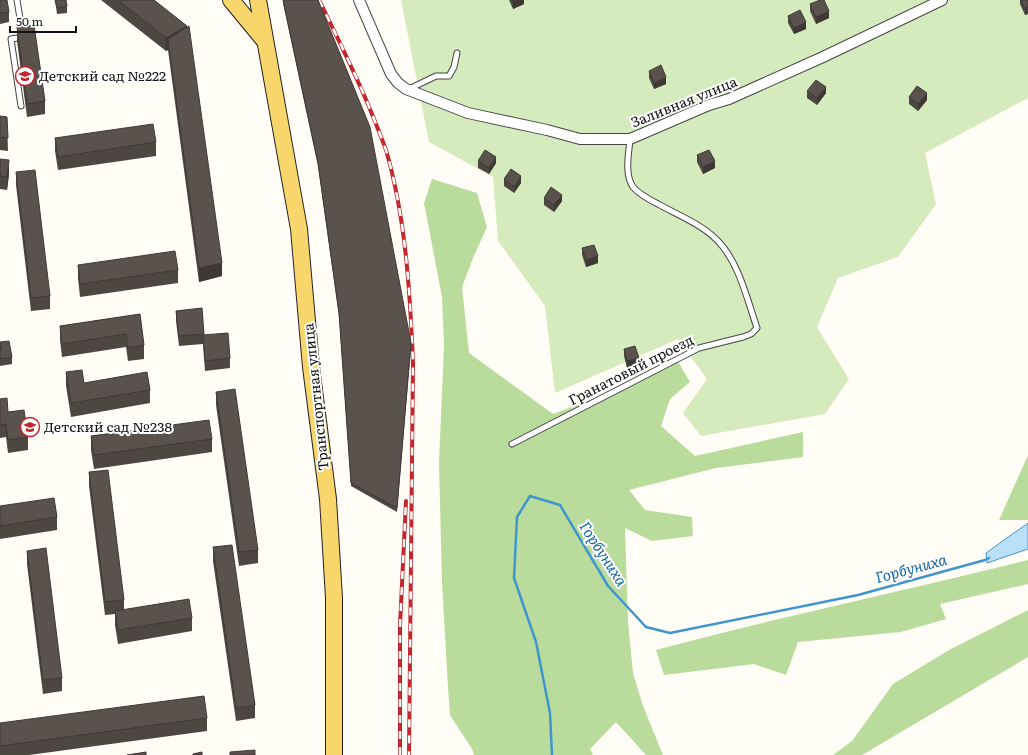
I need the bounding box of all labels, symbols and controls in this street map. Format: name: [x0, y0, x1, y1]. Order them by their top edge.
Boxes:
scale bar: [10, 8, 76, 34]
text: 50 m: [16, 12, 43, 30]
school or university icon: Детский сад №222: [14, 65, 36, 87]
place label: Детский сад №222: [39, 65, 166, 85]
street label: Заливная улица: [627, 70, 740, 132]
street label: Транспортная улица: [297, 322, 333, 472]
street label: Гранатовый проезд: [564, 329, 697, 409]
school or university icon: Детский сад №238: [19, 416, 41, 438]
place label: Детский сад №238: [44, 416, 173, 436]
water label: Горбуниха: [575, 516, 634, 591]
water label: Горбуниха: [872, 547, 949, 588]

